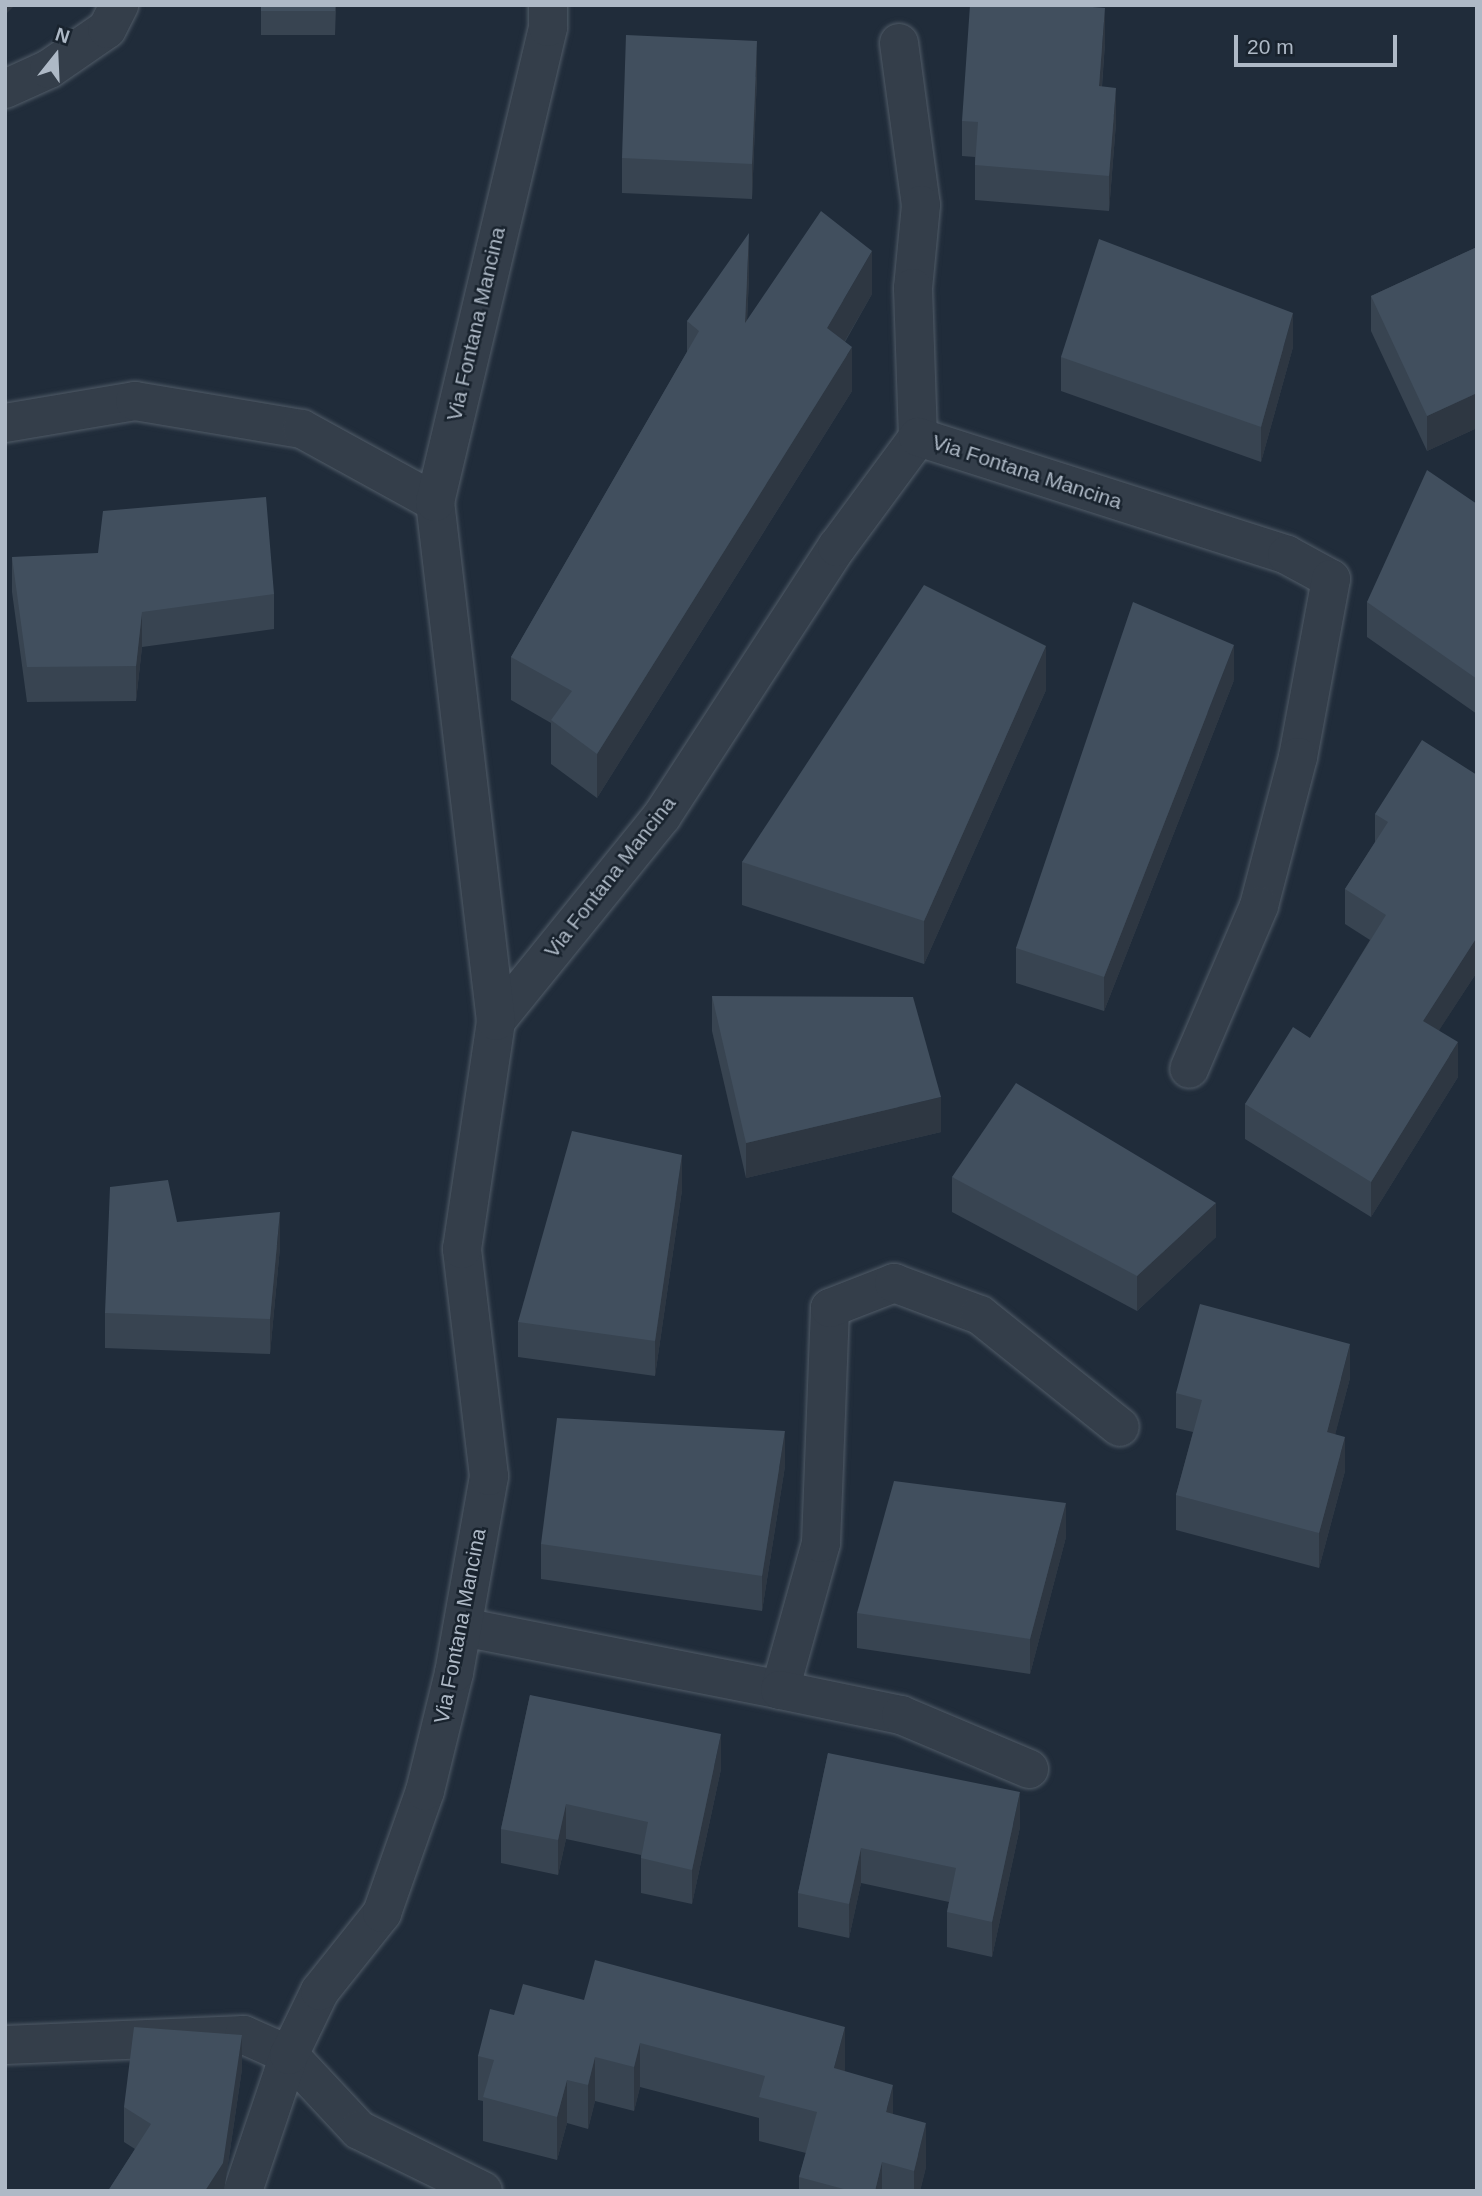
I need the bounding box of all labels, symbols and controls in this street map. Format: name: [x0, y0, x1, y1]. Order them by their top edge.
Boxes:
north arrow: [21, 21, 91, 91]
scale bar: [1237, 21, 1400, 65]
text: N: [53, 23, 72, 48]
text: 20 m: [1247, 35, 1294, 58]
street label: Via Fontana Mancina: [441, 225, 511, 423]
street label: Via Fontana Mancina: [929, 429, 1125, 515]
street label: Via Fontana Mancina: [539, 791, 681, 963]
street label: Via Fontana Mancina: [429, 1526, 491, 1726]

